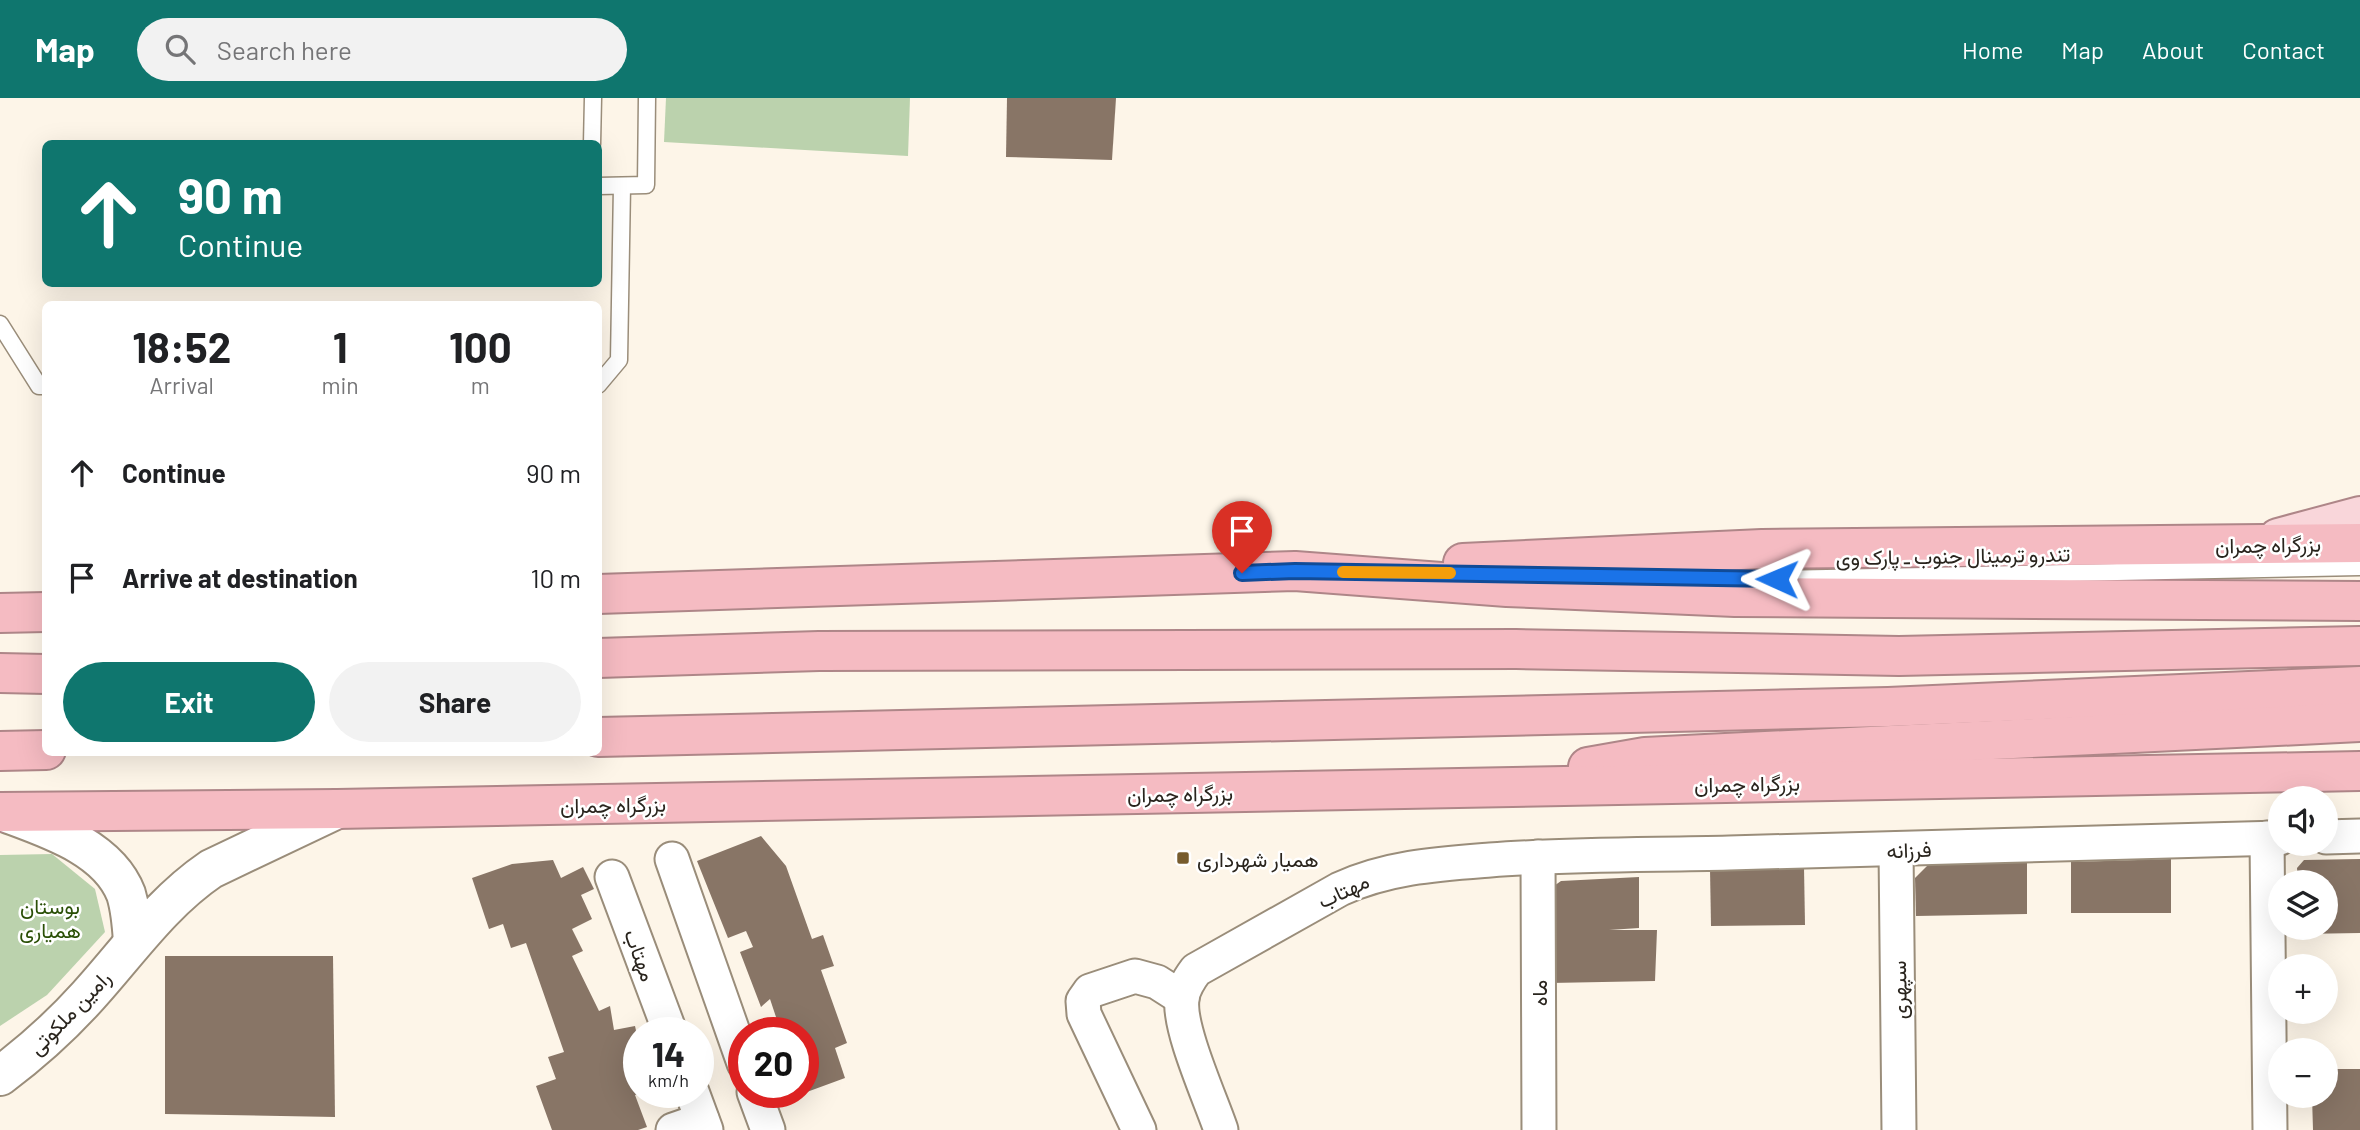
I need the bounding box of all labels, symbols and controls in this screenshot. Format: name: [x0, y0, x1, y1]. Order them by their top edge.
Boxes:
search box: [137, 18, 627, 81]
text: Map: [35, 29, 95, 69]
icon: search: [161, 30, 199, 68]
text: Search here: [217, 34, 352, 65]
text: Home: [1962, 35, 2023, 64]
text: Map: [2061, 35, 2104, 64]
text: About: [2142, 35, 2204, 64]
text: Contact: [2242, 35, 2325, 64]
text: 90 m: [178, 165, 283, 224]
icon: ahead: [63, 168, 154, 259]
text: Continue: [178, 225, 303, 263]
text: 18:52: [132, 321, 231, 371]
text: 1: [333, 321, 348, 371]
text: 100: [449, 321, 512, 371]
text: Arrival: [150, 371, 214, 399]
text: min: [321, 371, 359, 399]
text: m: [471, 371, 490, 399]
icon: ahead: [63, 454, 101, 492]
text: Continue: [122, 457, 226, 488]
text: 90 m: [526, 457, 581, 488]
pin: [1212, 501, 1272, 573]
icon: arrive: [1223, 512, 1261, 550]
street label: بزرگراه چمران: [2215, 531, 2321, 560]
street label: تندرو ترمینال جنوب ـ پارک وی: [1836, 540, 2071, 573]
position arrow: [1740, 542, 1814, 616]
icon: arrive: [63, 559, 101, 597]
text: Arrive at destination: [122, 562, 358, 593]
text: 10 m: [531, 562, 581, 593]
button: Exit: [63, 662, 315, 742]
button: Share: [329, 662, 581, 742]
street label: بزرگراه چمران: [1694, 770, 1800, 799]
street label: بزرگراه چمران: [1127, 780, 1233, 809]
map controls: [2268, 786, 2338, 1108]
button: sound: [2268, 786, 2338, 856]
street label: بزرگراه چمران: [560, 791, 666, 820]
street label: فرزانه: [1886, 836, 1932, 864]
place label: همیار شهرداری: [1197, 846, 1319, 873]
marker: همیار شهرداری: [1175, 850, 1191, 866]
street label: مهتاب: [1313, 867, 1373, 914]
button: layers: [2268, 870, 2338, 940]
park label: بوستان همیاری: [19, 893, 81, 944]
street label: مهتاب: [618, 926, 662, 985]
button: +: [2268, 954, 2338, 1024]
street label: سپهری: [1885, 960, 1914, 1020]
street label: رامین ملکوتی: [23, 965, 117, 1061]
street label: ماه: [1526, 980, 1551, 1006]
speed limit sign: 20: [728, 1017, 819, 1108]
text: 14: [652, 1032, 685, 1074]
button: −: [2268, 1038, 2338, 1108]
text: km/h: [648, 1069, 689, 1091]

